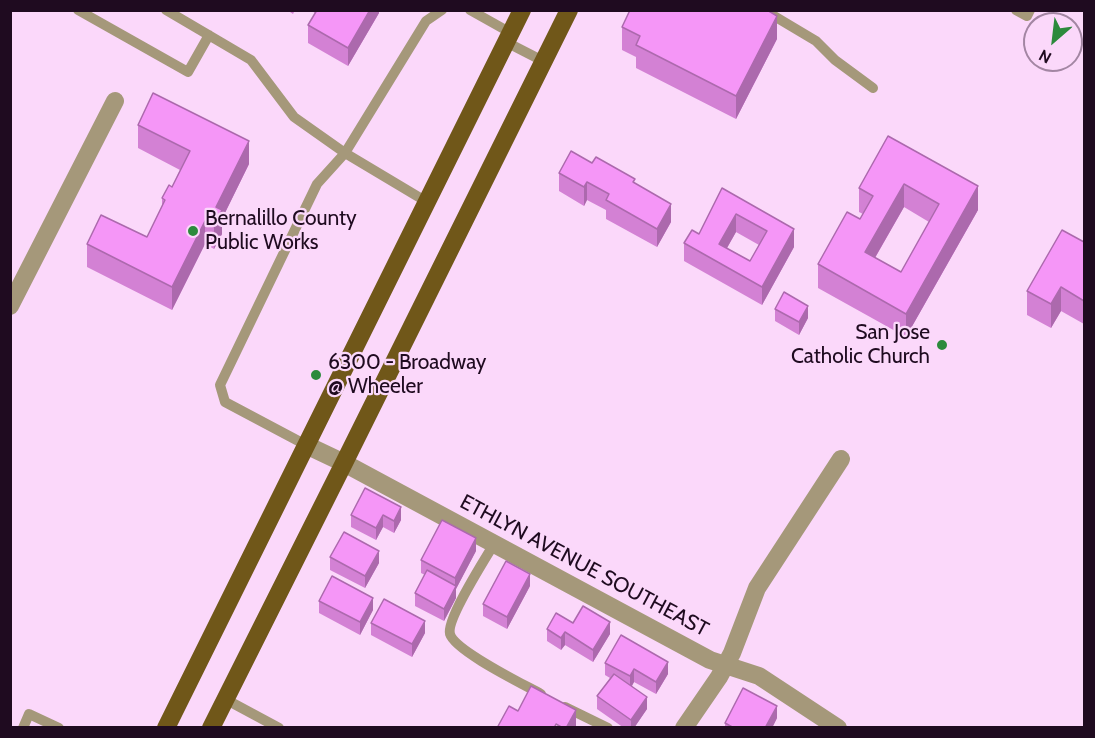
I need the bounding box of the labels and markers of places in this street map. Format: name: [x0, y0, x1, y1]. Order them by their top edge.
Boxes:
place label: Bernalillo County Public Works: [205, 206, 357, 256]
marker: Bernalillo County Public Works: [186, 224, 200, 238]
place label: San Jose Catholic Church: [791, 320, 930, 370]
marker: San Jose Catholic Church: [935, 338, 949, 352]
place label: 6300 - Broadway @ Wheeler: [328, 350, 486, 400]
marker: 6300 - Broadway @ Wheeler: [309, 368, 323, 382]

